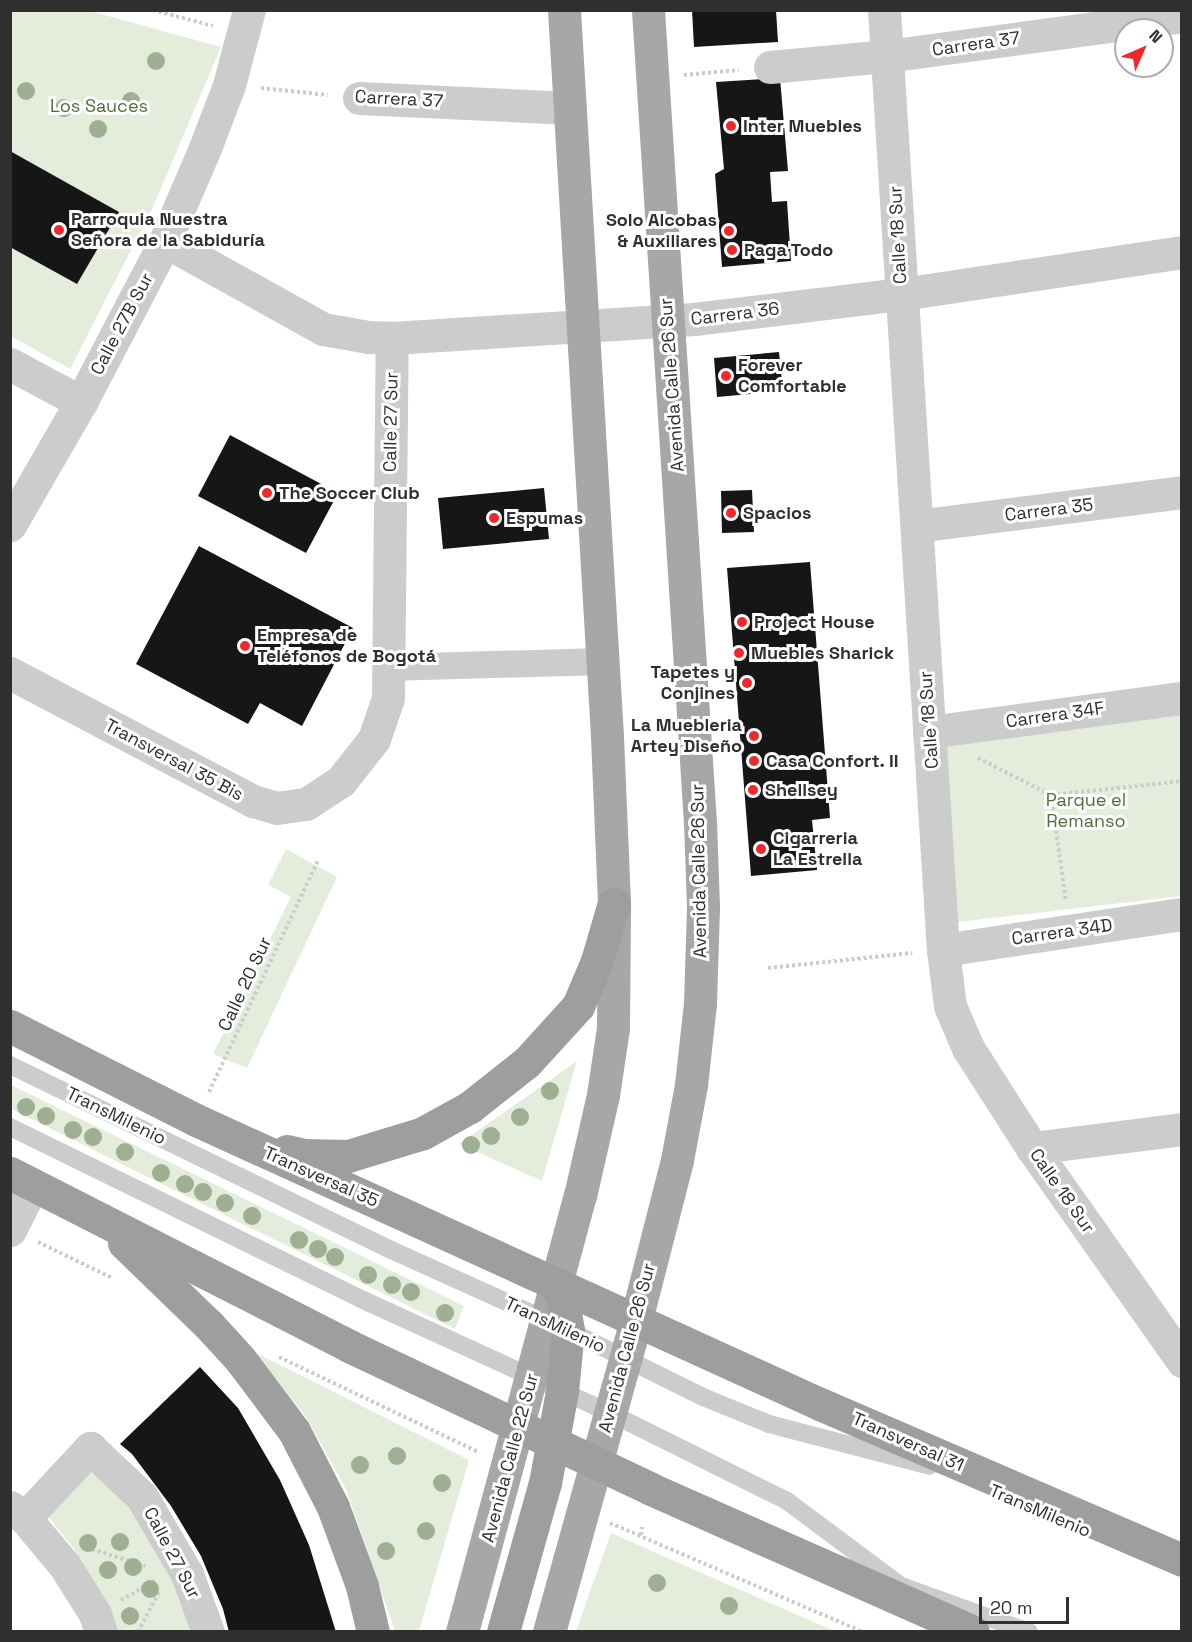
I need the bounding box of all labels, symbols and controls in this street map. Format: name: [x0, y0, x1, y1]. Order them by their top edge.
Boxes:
north arrow: [1114, 18, 1174, 78]
text: N: [1144, 25, 1167, 48]
street label: Carrera 37: [931, 27, 1021, 61]
street label: Carrera 37: [354, 86, 444, 112]
park label: Los Sauces: [50, 95, 148, 117]
place label: Inter Muebles: [743, 115, 862, 137]
marker: Inter Muebles: [724, 119, 738, 133]
street label: Calle 18 Sur: [885, 185, 911, 285]
place label: Parroquia Nuestra Señora de la Sabiduría: [71, 209, 265, 252]
place label: Solo Alcobas & Auxiliares: [606, 210, 717, 252]
marker: Parroquia Nuestra Señora de la Sabiduría: [52, 223, 66, 237]
marker: Solo Alcobas & Auxiliares: [722, 224, 736, 238]
place label: Paga Todo: [744, 239, 834, 261]
marker: Paga Todo: [725, 243, 739, 257]
street label: Calle 27B Sur: [86, 269, 158, 379]
street label: Avenida Calle 26 Sur: [655, 297, 689, 473]
street label: Carrera 36: [689, 298, 781, 330]
place label: Forever Comfortable: [738, 355, 847, 398]
marker: Forever Comfortable: [719, 369, 733, 383]
street label: Calle 27 Sur: [379, 372, 403, 472]
place label: The Soccer Club: [279, 482, 420, 504]
marker: The Soccer Club: [260, 486, 274, 500]
street label: Carrera 35: [1004, 494, 1094, 526]
place label: Spacios: [743, 502, 811, 524]
marker: Spacios: [724, 506, 738, 520]
place label: Espumas: [506, 507, 583, 529]
marker: Espumas: [487, 511, 501, 525]
place label: Project House: [754, 611, 875, 633]
marker: Project House: [735, 615, 749, 629]
place label: Empresa de Teléfonos de Bogotá: [257, 625, 436, 668]
marker: Empresa de Teléfonos de Bogotá: [238, 639, 252, 653]
place label: Muebles Sharick: [751, 642, 894, 664]
marker: Muebles Sharick: [732, 646, 746, 660]
place label: Tapetes y Conjines: [651, 662, 735, 704]
street label: Calle 18 Sur: [915, 670, 943, 770]
marker: Tapetes y Conjines: [740, 676, 754, 690]
street label: Carrera 34F: [1004, 697, 1106, 733]
street label: Transversal 35 Bis: [101, 714, 247, 806]
place label: La Muebleria Artey Diseño: [631, 715, 742, 758]
marker: La Muebleria Artey Diseño: [747, 729, 761, 743]
place label: Casa Confort. II: [766, 750, 899, 772]
marker: Casa Confort. II: [747, 754, 761, 768]
place label: Shellsey: [765, 779, 838, 801]
marker: Shellsey: [746, 783, 760, 797]
street label: Avenida Calle 26 Sur: [687, 784, 711, 958]
park label: Parque el Remanso: [1046, 790, 1126, 832]
place label: Cigarreria La Estrella: [773, 828, 862, 870]
marker: Cigarreria La Estrella: [754, 842, 768, 856]
street label: Carrera 34D: [1010, 914, 1114, 950]
street label: Calle 20 Sur: [214, 933, 276, 1035]
street label: TransMilenio: [63, 1083, 169, 1149]
street label: Transversal 35: [260, 1142, 382, 1212]
street label: Calle 18 Sur: [1025, 1145, 1099, 1237]
street label: Avenida Calle 26 Sur: [594, 1261, 660, 1435]
street label: TransMilenio: [501, 1292, 609, 1358]
street label: Avenida Calle 22 Sur: [477, 1371, 543, 1545]
street label: Transversal 31: [849, 1408, 967, 1476]
street label: TransMilenio: [986, 1480, 1094, 1542]
street label: Calle 27 Sur: [139, 1504, 205, 1602]
scale bar: [982, 1585, 1072, 1623]
text: 20 m: [990, 1596, 1033, 1619]

